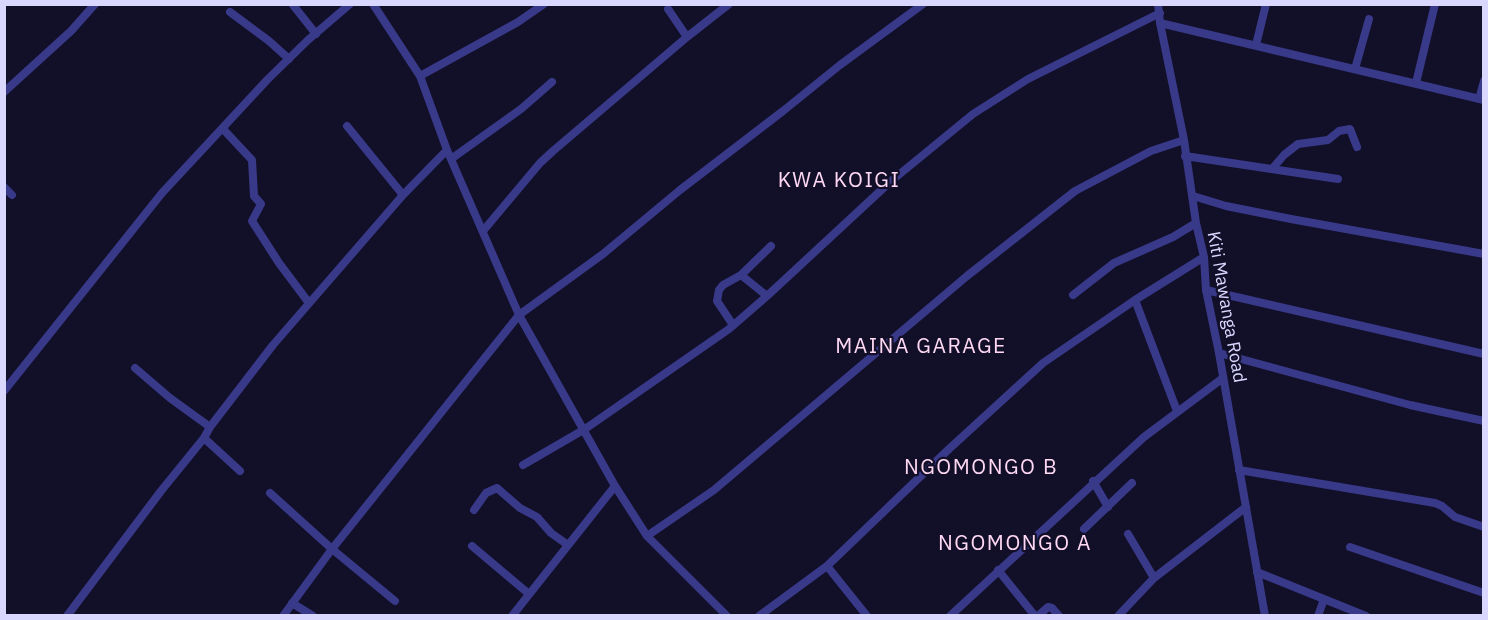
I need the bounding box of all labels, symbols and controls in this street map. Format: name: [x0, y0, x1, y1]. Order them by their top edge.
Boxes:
district label: KWA KOIGI: [778, 168, 900, 194]
street label: Kiti Mawanga Road: [1202, 230, 1250, 384]
district label: MAINA GARAGE: [835, 334, 1007, 360]
district label: NGOMONGO B: [904, 455, 1058, 481]
district label: NGOMONGO A: [938, 531, 1092, 557]

